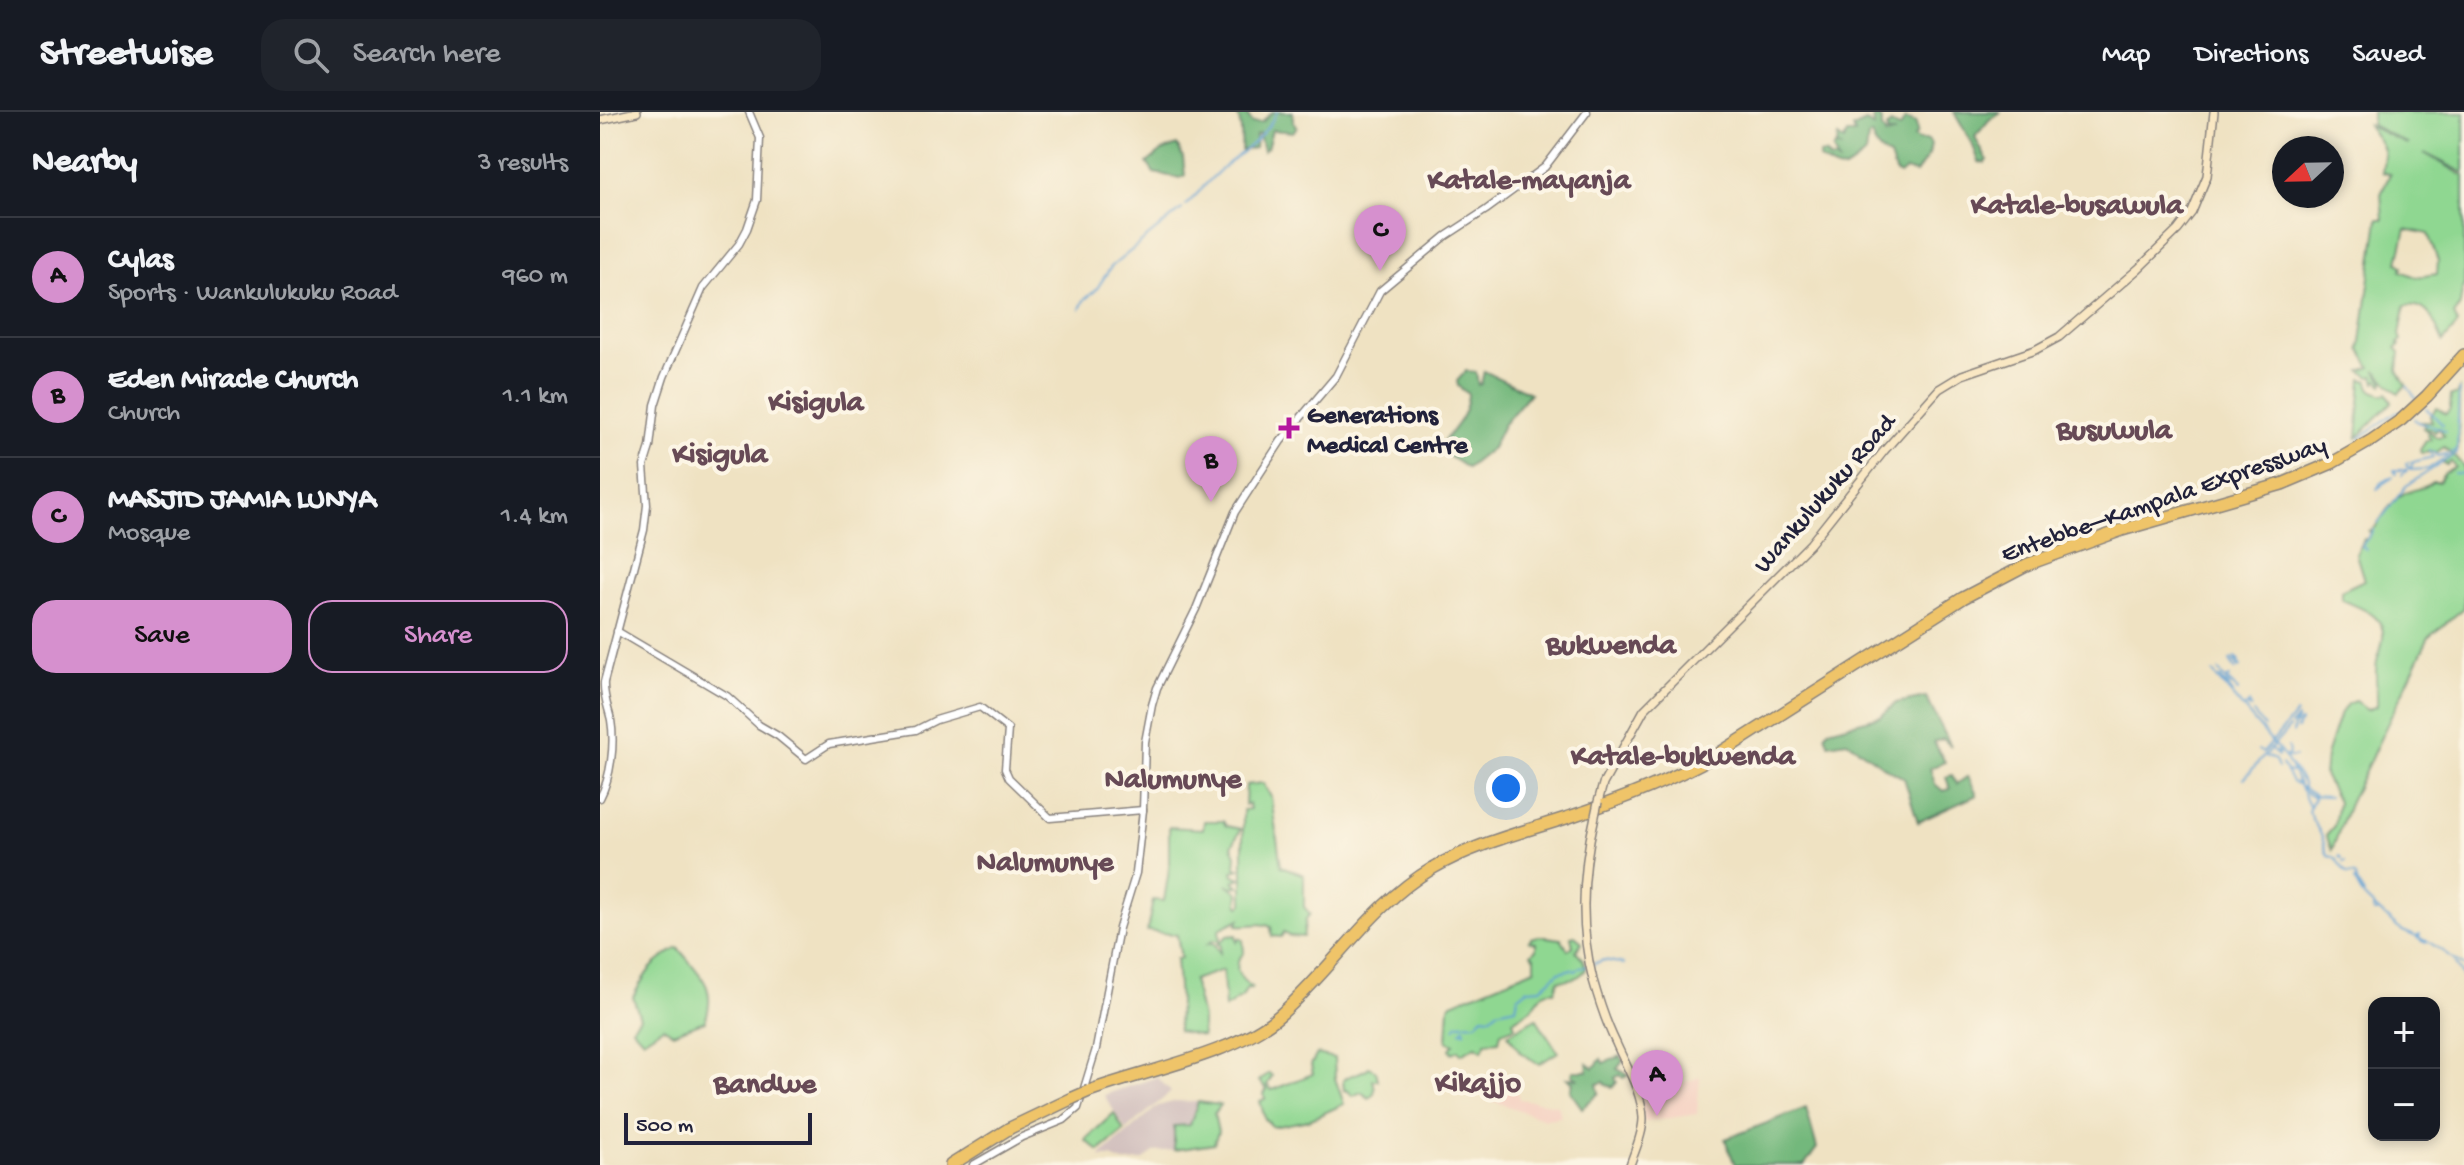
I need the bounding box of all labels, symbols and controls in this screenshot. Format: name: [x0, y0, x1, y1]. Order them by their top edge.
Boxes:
search box: [261, 19, 821, 91]
text: Streetwise: [40, 33, 213, 77]
icon: search: [289, 33, 333, 77]
text: Search here: [353, 38, 500, 73]
text: Map: [2102, 39, 2150, 72]
text: Directions: [2194, 39, 2308, 72]
text: Saved: [2352, 39, 2424, 72]
north arrow: [2272, 136, 2344, 208]
text: Nearby: [32, 144, 137, 184]
text: 3 results: [478, 149, 568, 180]
district label: Katale-mayanja: [1427, 165, 1632, 200]
district label: Katale-busawula: [1970, 190, 2184, 225]
pin: C: [1354, 205, 1406, 271]
text: Cylas: [108, 244, 173, 279]
text: A: [50, 262, 66, 293]
text: 960 m: [502, 262, 568, 293]
text: Sports · Wankulukuku Road: [108, 279, 397, 310]
text: Eden Miracle Church: [108, 364, 358, 399]
text: B: [51, 382, 65, 413]
text: 1.1 km: [503, 382, 568, 413]
district label: Kisigula: [768, 387, 865, 422]
text: Church: [108, 399, 180, 430]
place label: Generations Medical Centre: [1307, 402, 1469, 463]
street label: Wankulukuku Road: [1749, 408, 1905, 581]
district label: Busuwula: [2055, 415, 2173, 450]
marker: Generations Medical Centre: [1278, 417, 1300, 439]
street label: Entebbe–Kampala Expressway: [1998, 431, 2331, 572]
pin: B: [1185, 436, 1237, 502]
district label: Kisigula: [672, 439, 769, 474]
text: MASJID JAMIA LUNYA: [108, 484, 376, 519]
text: C: [51, 502, 65, 533]
text: 1.4 km: [501, 502, 568, 533]
text: Mosque: [108, 519, 190, 550]
button: Save: [32, 600, 292, 673]
button: Share: [308, 600, 568, 673]
district label: Bukwenda: [1545, 630, 1677, 665]
district label: Katale-bukwenda: [1570, 741, 1796, 776]
district label: Nalumunye: [1105, 764, 1243, 799]
your location: [1486, 768, 1526, 808]
district label: Nalumunye: [977, 847, 1115, 882]
map controls: [2368, 997, 2440, 1141]
button: +: [2368, 997, 2440, 1069]
pin: A: [1631, 1050, 1683, 1116]
district label: Kikajjo: [1434, 1068, 1521, 1103]
district label: Bandwe: [713, 1069, 818, 1104]
button: −: [2368, 1069, 2440, 1141]
scale bar: [624, 1109, 812, 1145]
text: 500 m: [636, 1114, 693, 1140]

